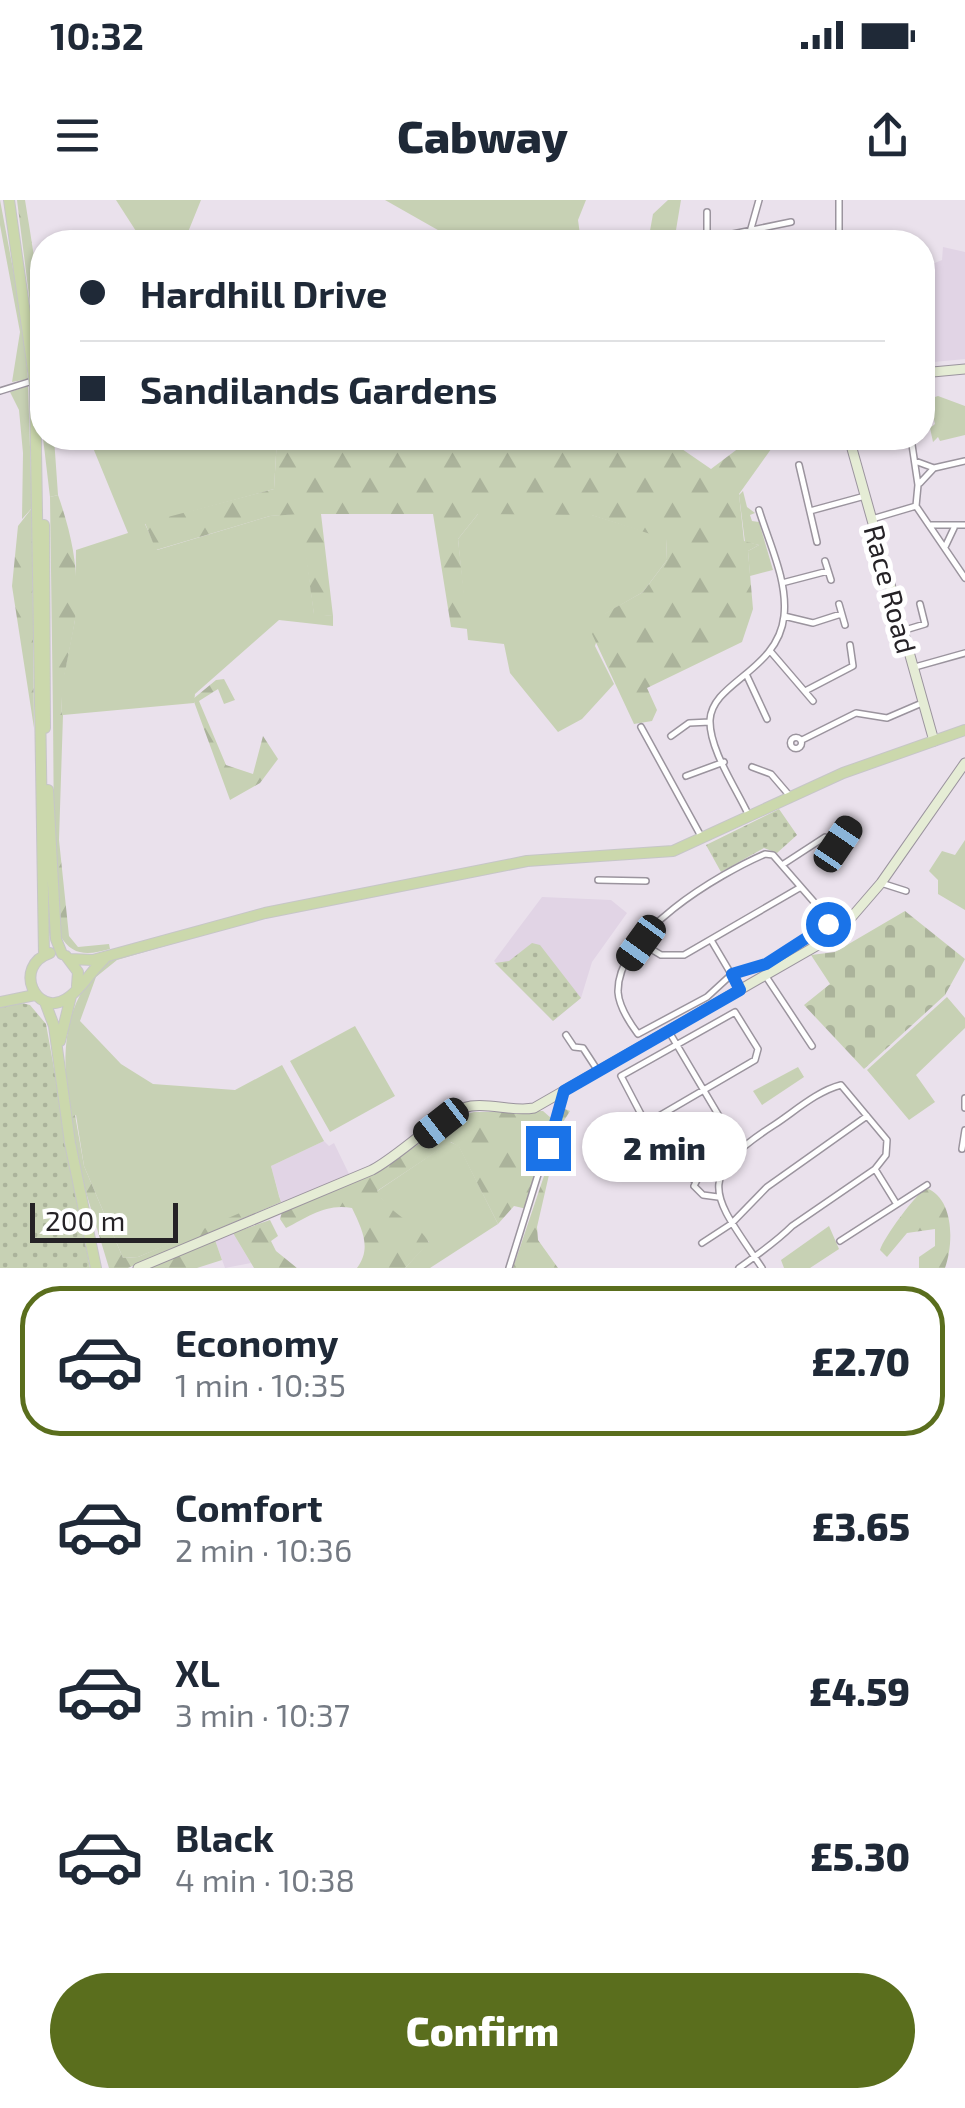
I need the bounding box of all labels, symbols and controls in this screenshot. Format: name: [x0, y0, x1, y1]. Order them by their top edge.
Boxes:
text: 10:32: [50, 12, 144, 58]
icon: menu: [50, 108, 105, 163]
text: Cabway: [397, 108, 568, 162]
icon: share: [860, 108, 915, 163]
text: Hardhill Drive: [140, 270, 388, 316]
text: Sandilands Gardens: [140, 366, 497, 412]
street label: Race Road: [858, 521, 924, 657]
car: [809, 811, 867, 877]
route start: [806, 902, 851, 947]
car: [611, 910, 671, 976]
car: [408, 1093, 474, 1153]
callout: 2 min: [583, 1113, 748, 1183]
route end: [526, 1126, 571, 1171]
text: 2 min: [623, 1128, 706, 1166]
scale bar: [30, 1198, 178, 1242]
text: 200 m: [45, 1203, 125, 1237]
icon: car: [55, 1316, 145, 1406]
text: Economy: [175, 1319, 339, 1365]
text: £2.70: [812, 1338, 910, 1384]
text: 1 min · 10:35: [175, 1365, 346, 1403]
icon: car: [55, 1481, 145, 1571]
text: Comfort: [175, 1484, 323, 1530]
text: £3.65: [812, 1503, 910, 1549]
text: 2 min · 10:36: [175, 1530, 352, 1568]
icon: car: [55, 1646, 145, 1736]
text: XL: [175, 1649, 220, 1695]
text: £4.59: [809, 1668, 910, 1714]
text: 3 min · 10:37: [175, 1695, 350, 1733]
icon: car: [55, 1811, 145, 1901]
text: Black: [175, 1814, 274, 1860]
text: £5.30: [810, 1833, 910, 1879]
text: 4 min · 10:38: [175, 1860, 355, 1898]
button: Confirm: [50, 1973, 915, 2088]

